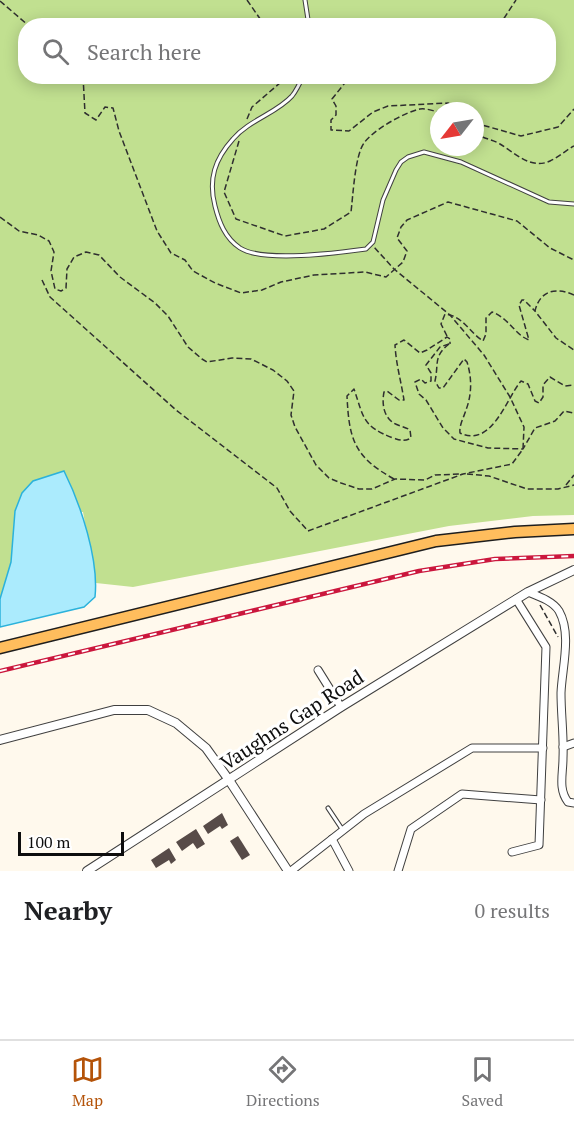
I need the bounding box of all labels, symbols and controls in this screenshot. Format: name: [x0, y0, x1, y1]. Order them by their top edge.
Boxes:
search box: [18, 18, 556, 84]
icon: search: [39, 35, 72, 68]
text: Search here: [87, 37, 201, 66]
north arrow: [430, 102, 484, 156]
street label: Vaughns Gap Road: [215, 663, 369, 776]
scale bar: [18, 829, 124, 856]
text: 100 m: [27, 831, 70, 853]
text: Nearby: [24, 893, 112, 927]
text: 0 results: [475, 897, 550, 924]
tab: Map: [71, 1053, 104, 1111]
tab: Directions: [246, 1053, 320, 1111]
tab: Saved: [462, 1053, 503, 1111]

